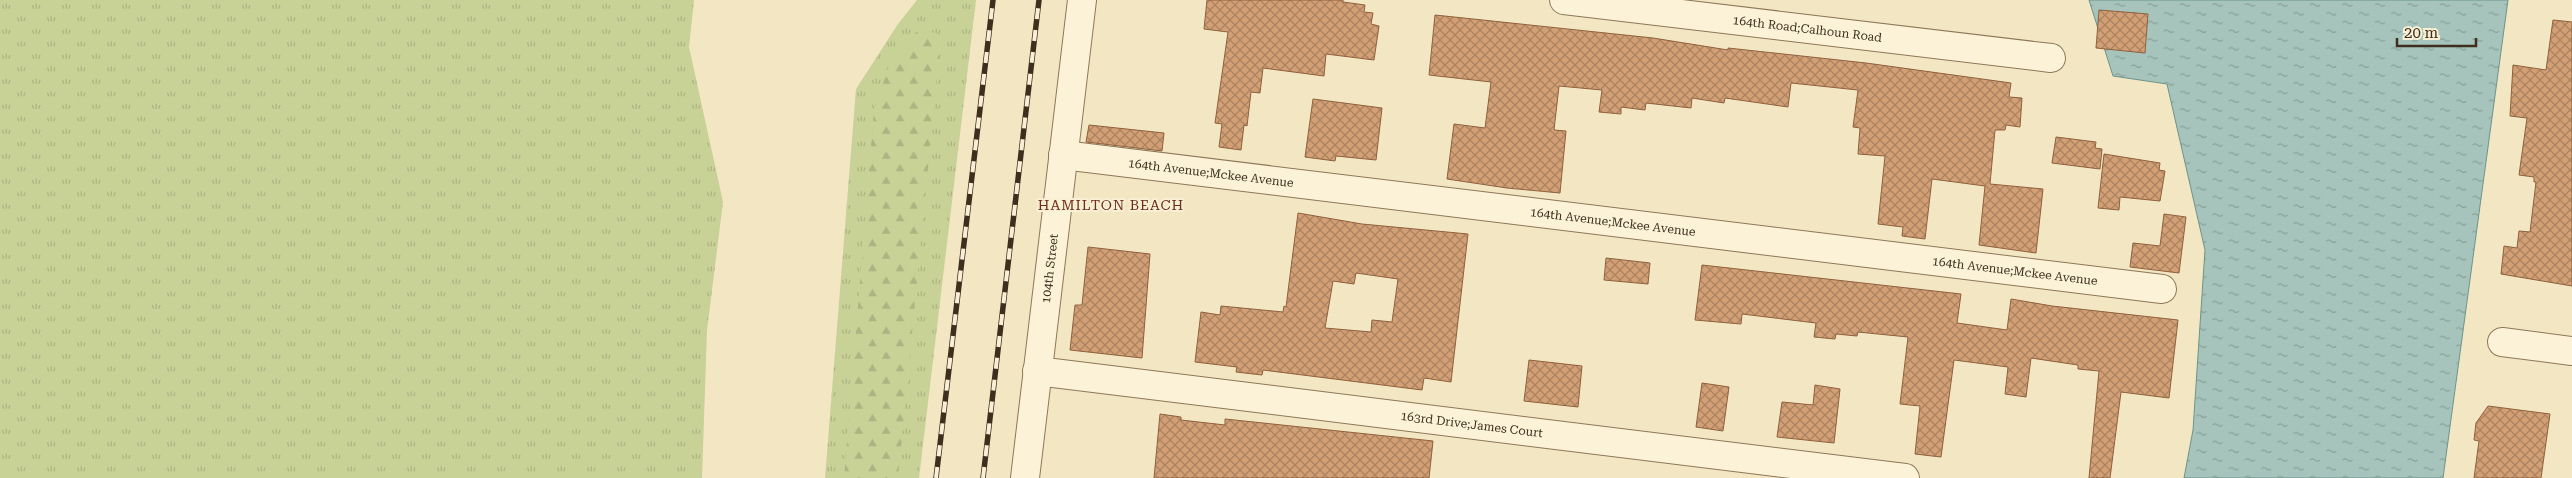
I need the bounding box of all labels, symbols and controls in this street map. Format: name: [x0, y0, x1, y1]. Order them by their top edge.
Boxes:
street label: 164th Road;Calhoun Road: [1732, 13, 1883, 45]
scale bar: [2397, 15, 2476, 47]
text: 20 m: [2404, 24, 2439, 42]
street label: 164th Avenue;Mckee Avenue: [1127, 156, 1295, 190]
district label: HAMILTON BEACH: [1038, 197, 1184, 213]
street label: 164th Avenue;Mckee Avenue: [1529, 205, 1697, 239]
street label: 104th Street: [1039, 232, 1061, 304]
street label: 164th Avenue;Mckee Avenue: [1931, 254, 2099, 288]
street label: 163rd Drive;James Court: [1400, 409, 1544, 440]

